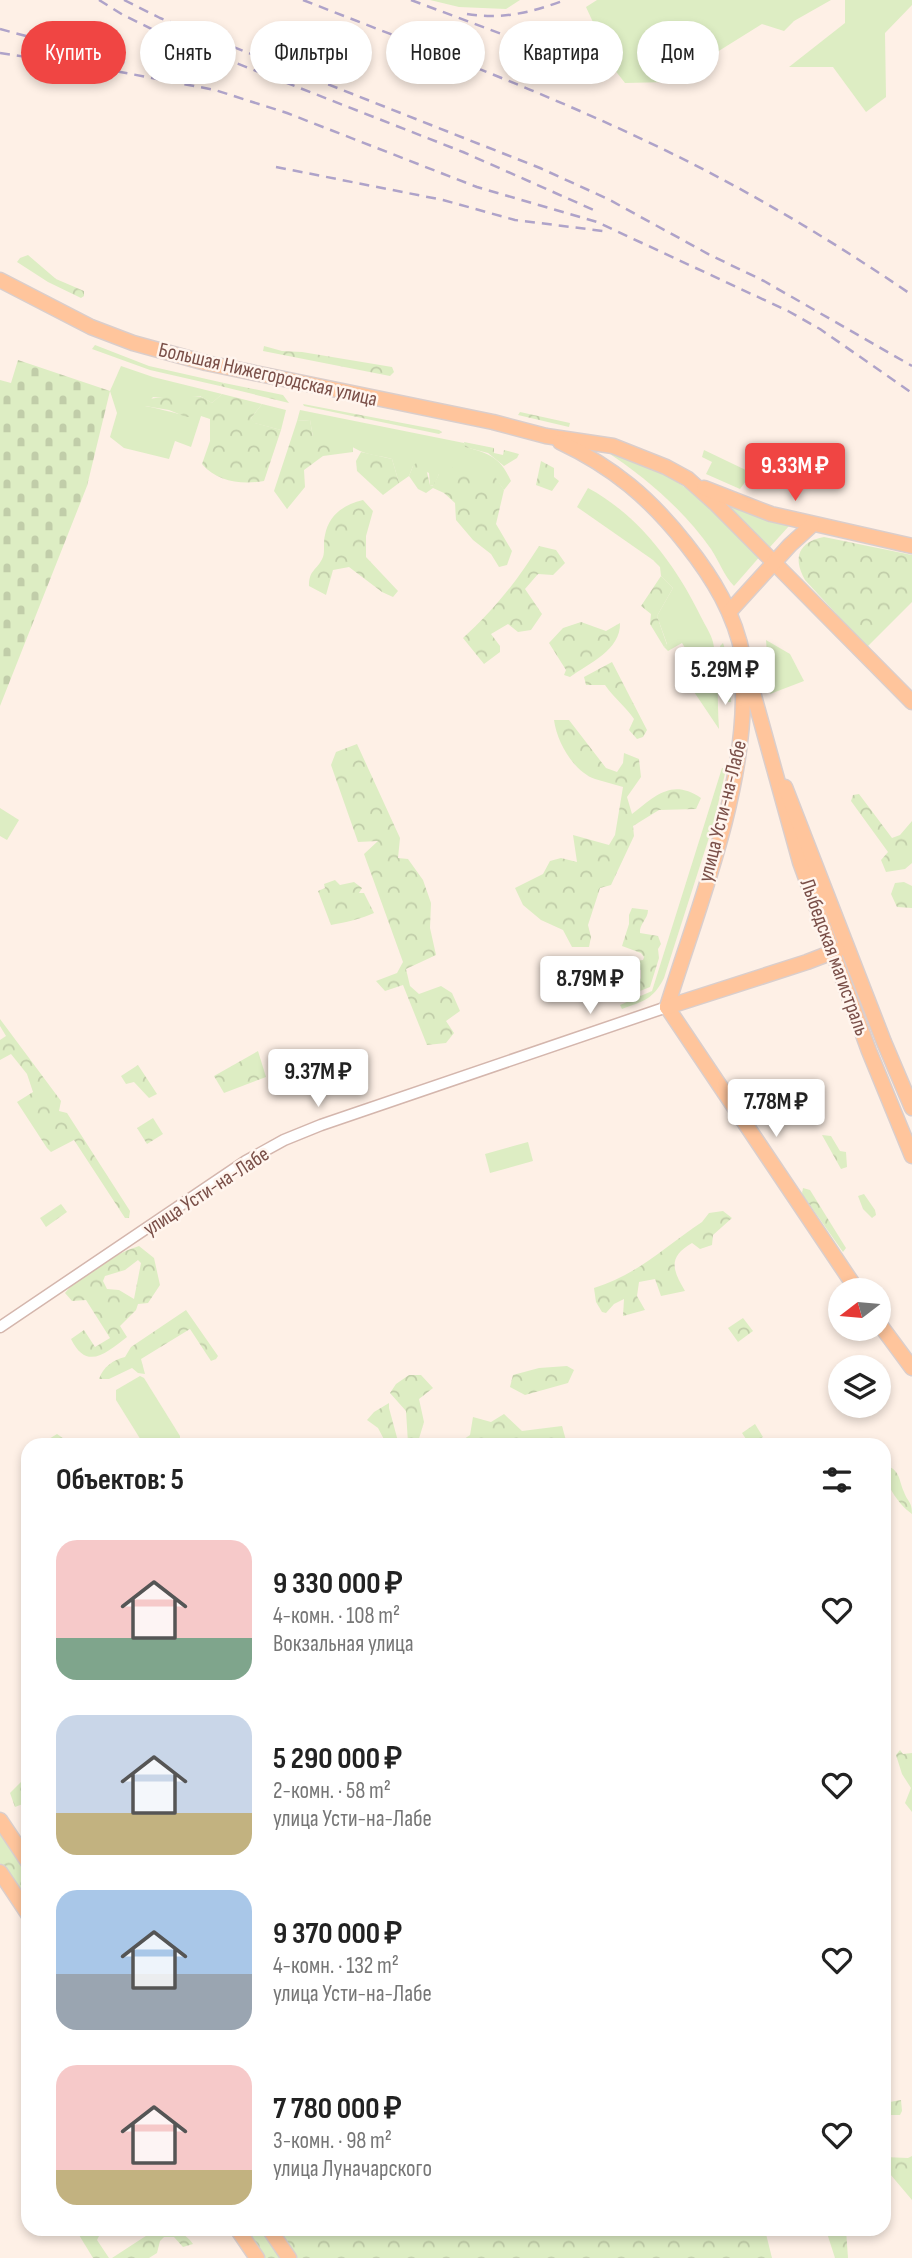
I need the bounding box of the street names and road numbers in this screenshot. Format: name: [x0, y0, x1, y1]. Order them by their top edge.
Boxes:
street label: Большая Нижегородская улица: [156, 337, 380, 412]
street label: улица Усти-на-Лабе: [693, 738, 752, 885]
street label: Лыбедская магистраль: [794, 875, 875, 1039]
street label: улица Усти-на-Лабе: [139, 1141, 274, 1241]

